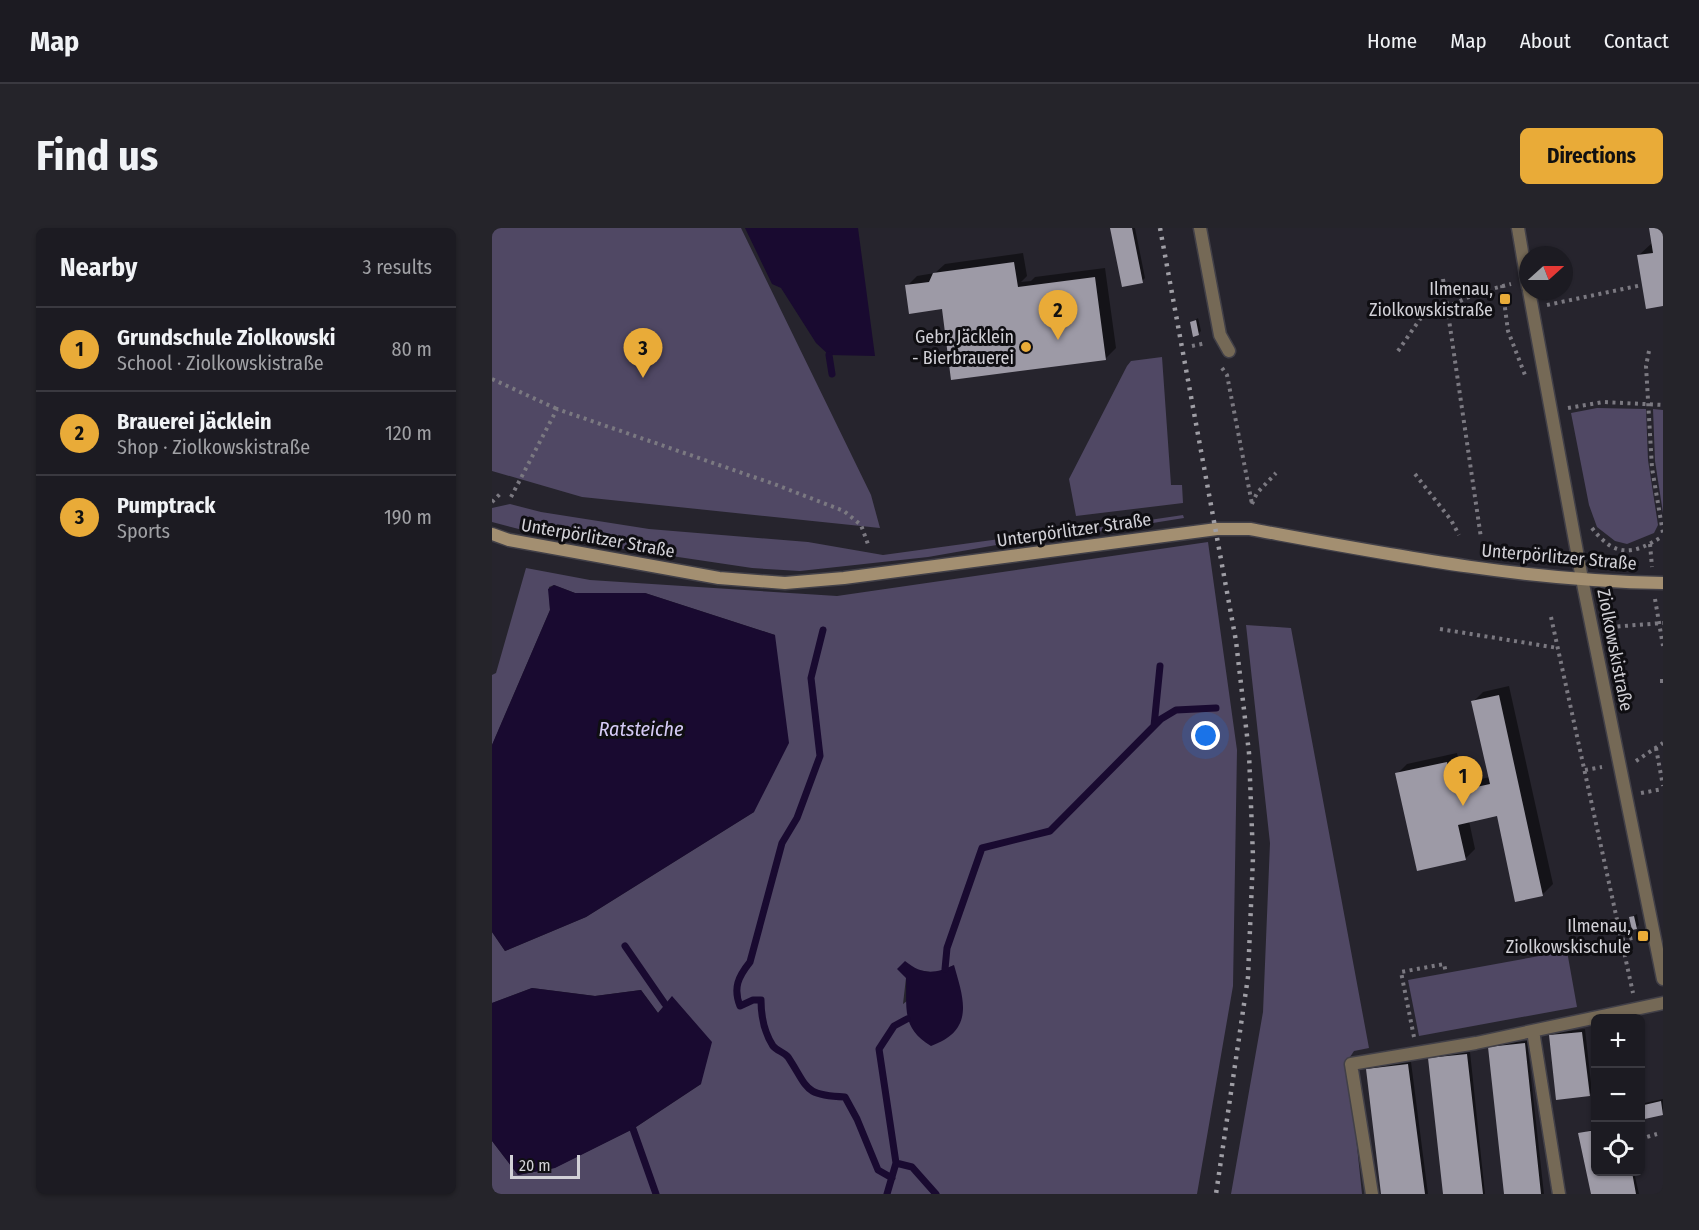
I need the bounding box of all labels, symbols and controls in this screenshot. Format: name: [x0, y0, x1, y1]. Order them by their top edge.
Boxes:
text: Map: [30, 25, 79, 58]
text: Home: [1367, 28, 1417, 54]
text: Map: [1450, 28, 1487, 54]
text: About: [1520, 28, 1571, 54]
text: Contact: [1604, 28, 1669, 54]
button: Directions: [1520, 128, 1663, 184]
text: Find us: [36, 131, 158, 181]
north arrow: [1519, 246, 1573, 300]
text: Nearby: [60, 252, 137, 283]
text: 3 results: [363, 255, 432, 279]
place label: Ilmenau, Ziolkowskistraße: [1369, 278, 1493, 321]
pin: 2: [1038, 291, 1078, 340]
marker: Ilmenau, Ziolkowskistraße: [1498, 292, 1512, 306]
text: Grundschule Ziolkowski: [117, 324, 335, 351]
place label: Gebr. Jäcklein - Bierbrauerei: [912, 326, 1014, 369]
pin: 3: [624, 328, 662, 378]
text: 1: [75, 337, 84, 361]
text: 80 m: [392, 337, 432, 361]
marker: Gebr. Jäcklein - Bierbrauerei: [1019, 340, 1033, 354]
text: School · Ziolkowskistraße: [117, 351, 324, 375]
text: Brauerei Jäcklein: [117, 408, 271, 435]
text: 2: [75, 421, 84, 445]
text: 120 m: [385, 421, 432, 445]
text: Shop · Ziolkowskistraße: [117, 435, 310, 459]
text: Pumptrack: [117, 492, 216, 519]
text: 3: [75, 505, 84, 529]
text: 190 m: [384, 505, 432, 529]
street label: Unterpörlitzer Straße: [995, 508, 1153, 552]
street label: Unterpörlitzer Straße: [519, 514, 677, 562]
text: Sports: [117, 519, 170, 543]
street label: Unterpörlitzer Straße: [1481, 539, 1638, 575]
street label: Ziolkowskistraße: [1592, 587, 1638, 713]
water label: Ratsteiche: [598, 717, 684, 741]
your location: [1191, 721, 1220, 750]
pin: 1: [1444, 756, 1482, 806]
place label: Ilmenau, Ziolkowskischule: [1506, 915, 1631, 958]
marker: Ilmenau, Ziolkowskischule: [1636, 929, 1650, 943]
map controls: [1591, 1014, 1645, 1176]
button: +: [1591, 1014, 1645, 1068]
button: −: [1591, 1068, 1645, 1122]
button: locate: [1591, 1122, 1645, 1176]
scale bar: [510, 1152, 580, 1180]
text: 20 m: [519, 1156, 550, 1175]

